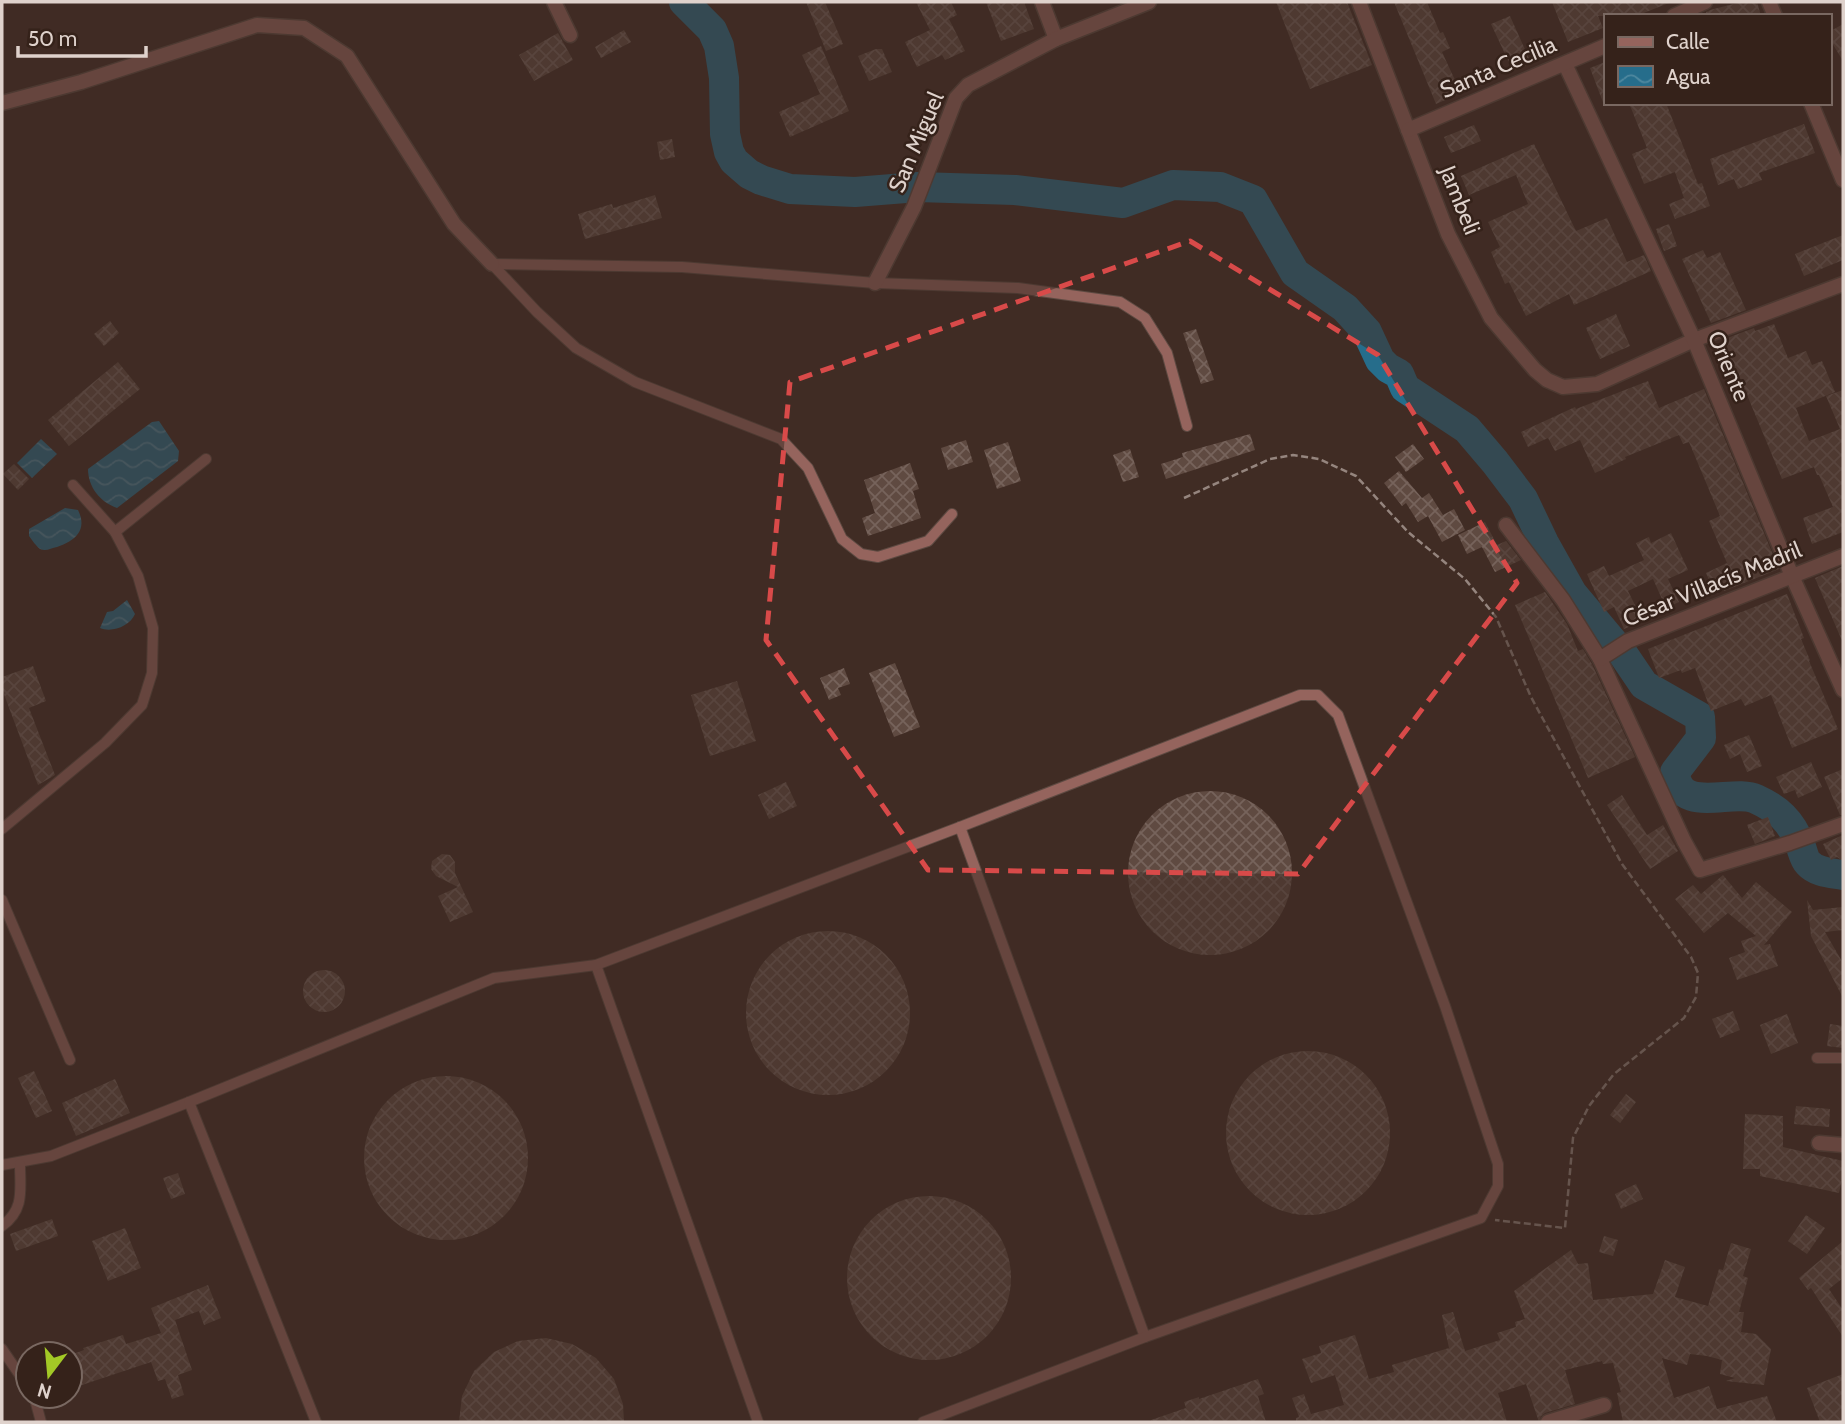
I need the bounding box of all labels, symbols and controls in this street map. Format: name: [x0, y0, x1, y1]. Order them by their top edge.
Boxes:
scale bar: [18, 14, 145, 58]
legend: [1604, 14, 1831, 105]
text: 50 m: [28, 26, 77, 51]
text: Calle: [1666, 29, 1710, 54]
street label: Santa Cecilia: [1436, 30, 1560, 104]
text: Agua: [1666, 64, 1710, 89]
street label: San Miguel: [882, 87, 950, 197]
street label: Jambeli: [1433, 161, 1486, 238]
street label: Oriente: [1702, 327, 1756, 406]
street label: César Villacís Madril: [1618, 535, 1806, 633]
north arrow: [14, 1340, 84, 1410]
text: N: [35, 1378, 54, 1404]

